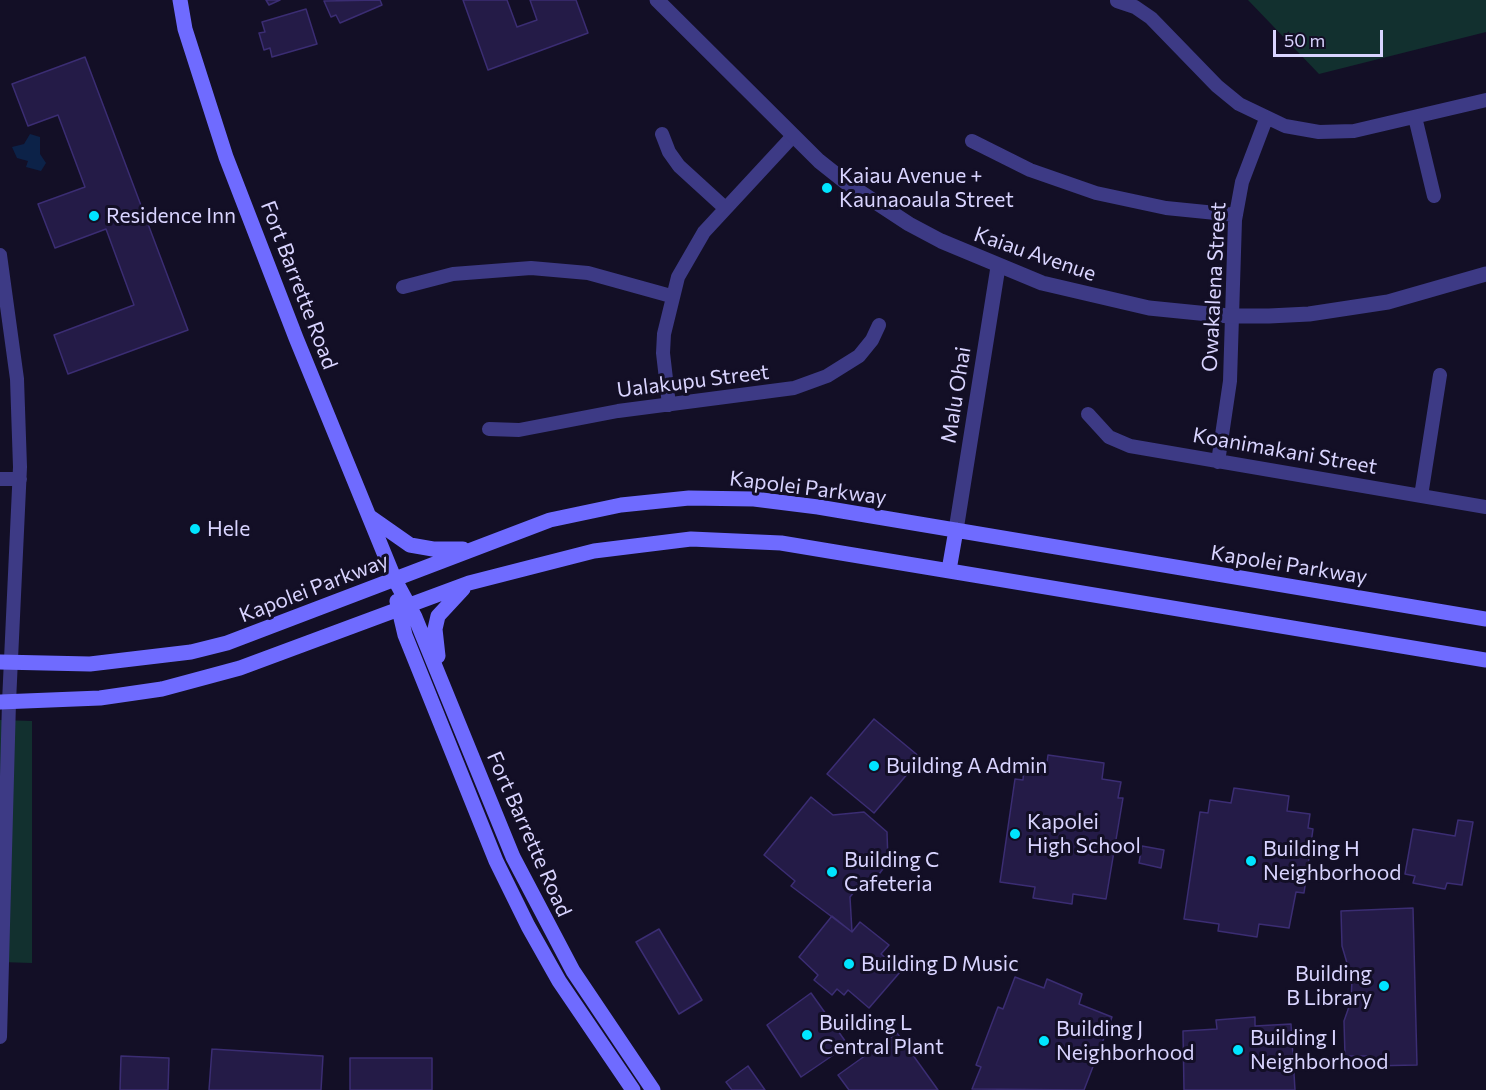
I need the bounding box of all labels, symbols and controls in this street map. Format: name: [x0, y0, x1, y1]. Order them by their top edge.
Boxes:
scale bar: [1276, 18, 1386, 56]
text: 50 m: [1284, 29, 1325, 51]
place label: Kaiau Avenue + Kaunaoaula Street: [839, 163, 1014, 213]
marker: Kaiau Avenue + Kaunaoaula Street: [820, 181, 834, 195]
street label: Fort Barrette Road: [255, 197, 343, 373]
street label: Owakalena Street: [1197, 202, 1231, 372]
place label: Residence Inn: [106, 203, 236, 229]
marker: Residence Inn: [87, 209, 101, 223]
street label: Kaiau Avenue: [971, 221, 1099, 287]
street label: Malu Ohai: [936, 345, 976, 445]
street label: Ualakupu Street: [615, 359, 771, 403]
street label: Koanimakani Street: [1191, 422, 1379, 480]
street label: Kapolei Parkway: [728, 466, 888, 510]
place label: Hele: [207, 516, 250, 542]
marker: Hele: [188, 522, 202, 536]
street label: Kapolei Parkway: [1209, 540, 1369, 590]
street label: Kapolei Parkway: [236, 548, 392, 628]
street label: Fort Barrette Road: [481, 747, 577, 921]
place label: Building A Admin: [886, 753, 1047, 779]
marker: Building A Admin: [867, 759, 881, 773]
place label: Kapolei High School: [1027, 809, 1141, 859]
marker: Kapolei High School: [1008, 827, 1022, 841]
place label: Building H Neighborhood: [1263, 836, 1401, 886]
place label: Building C Cafeteria: [844, 847, 939, 897]
marker: Building H Neighborhood: [1244, 854, 1258, 868]
marker: Building C Cafeteria: [825, 865, 839, 879]
place label: Building D Music: [861, 951, 1019, 977]
marker: Building D Music: [842, 957, 856, 971]
place label: Building B Library: [1286, 961, 1372, 1011]
marker: Building B Library: [1377, 979, 1391, 993]
place label: Building L Central Plant: [819, 1010, 944, 1060]
place label: Building J Neighborhood: [1056, 1016, 1194, 1066]
place label: Building I Neighborhood: [1250, 1025, 1388, 1075]
marker: Building L Central Plant: [800, 1028, 814, 1042]
marker: Building J Neighborhood: [1037, 1034, 1051, 1048]
marker: Building I Neighborhood: [1231, 1043, 1245, 1057]

